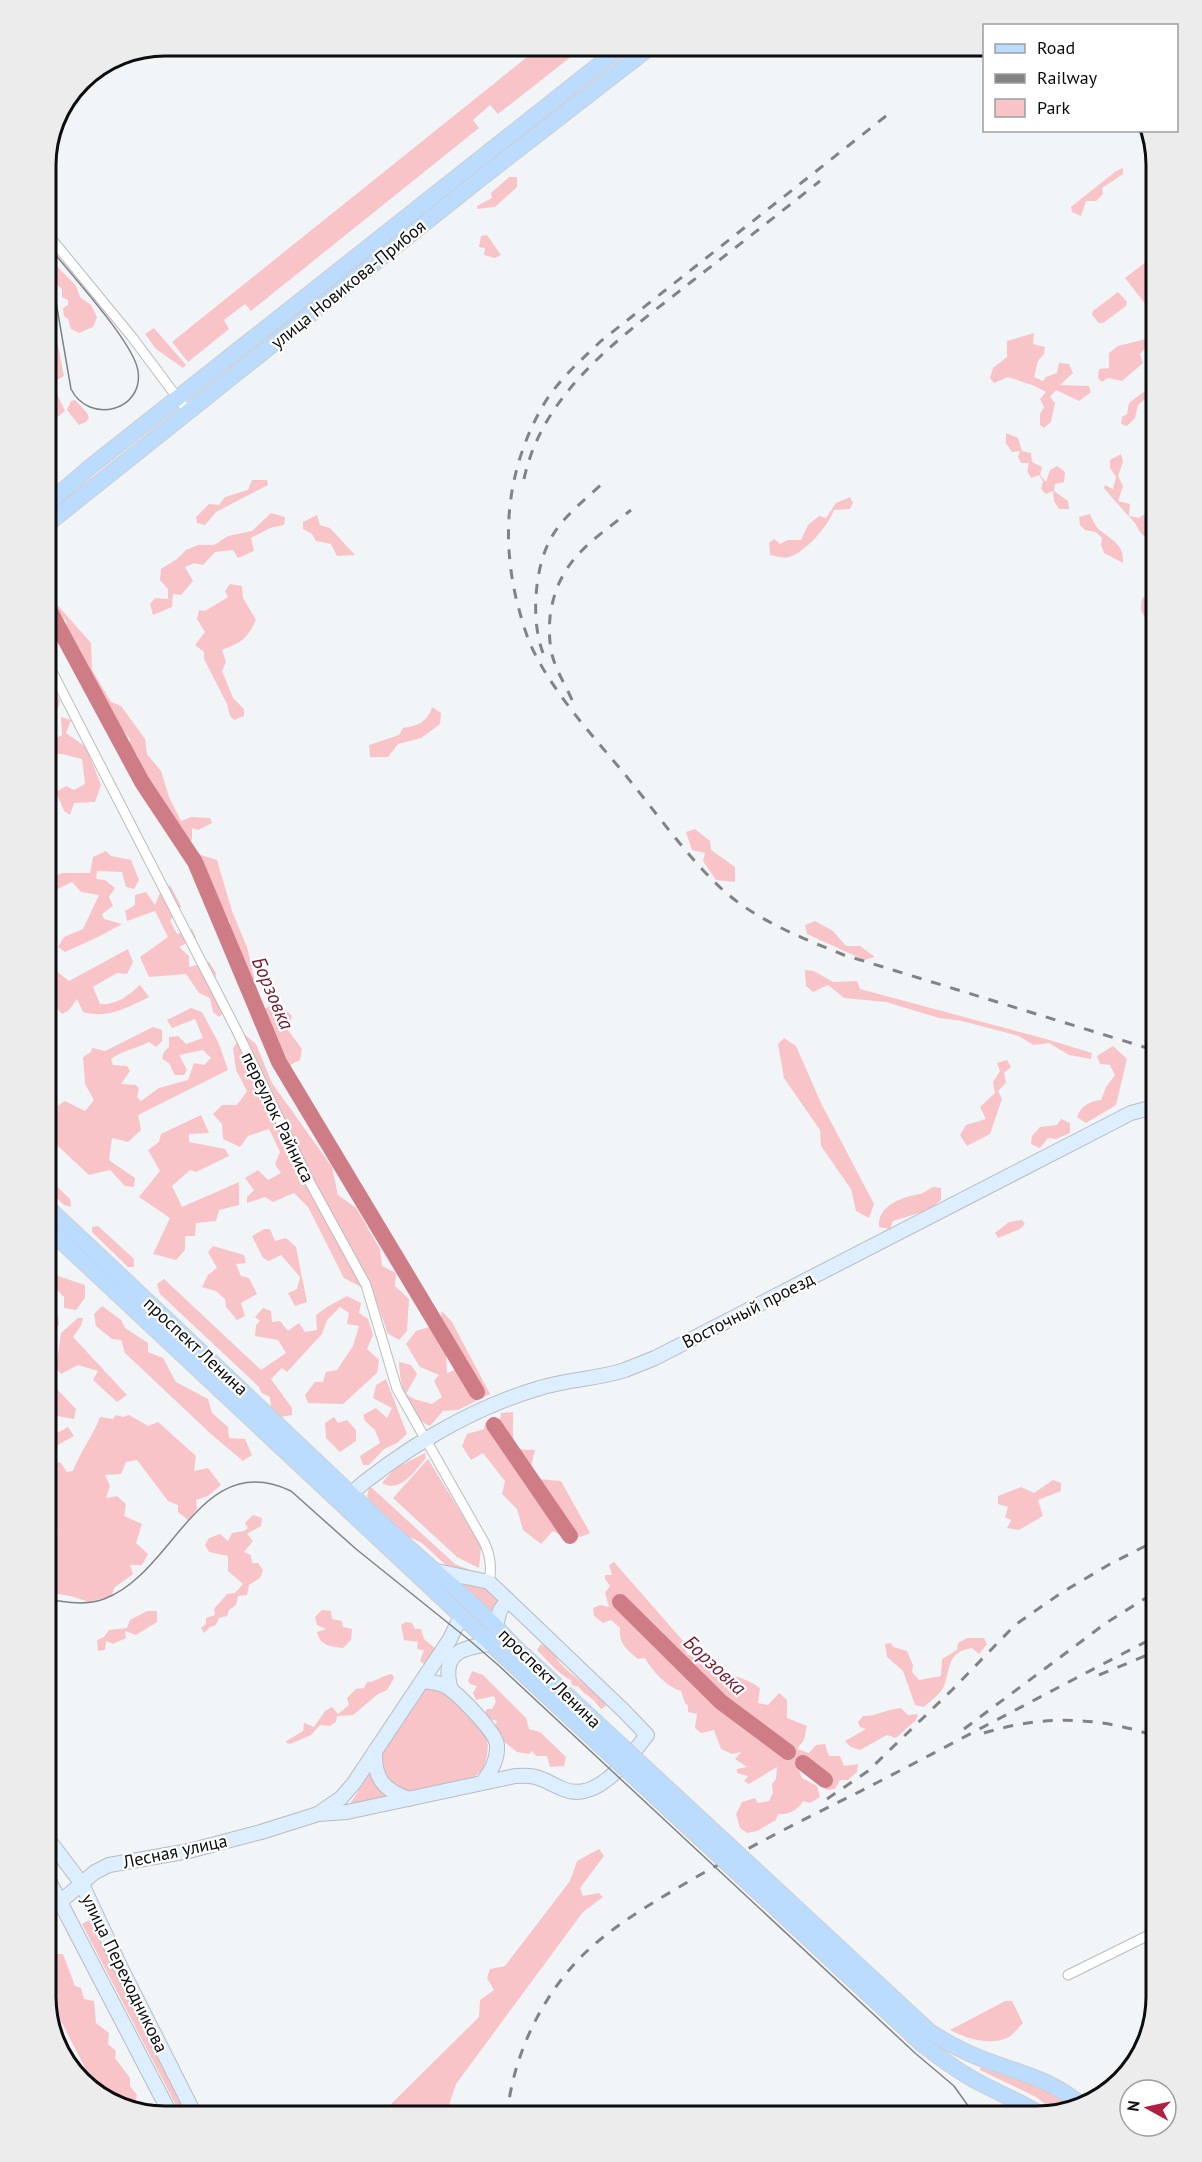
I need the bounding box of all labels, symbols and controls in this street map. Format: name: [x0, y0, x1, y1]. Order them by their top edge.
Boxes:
legend: [983, 24, 1178, 132]
text: Road: [1037, 36, 1075, 59]
text: Railway: [1037, 66, 1098, 89]
text: Park: [1037, 96, 1070, 119]
street label: улица Новикова-Прибоя: [266, 214, 430, 354]
water label: Борзовка: [246, 953, 300, 1034]
street label: переулок Райниса: [236, 1048, 320, 1186]
street label: Восточный проезд: [678, 1267, 818, 1353]
street label: проспект Ленина: [139, 1292, 253, 1400]
street label: проспект Ленина: [494, 1623, 606, 1733]
water label: Борзовка: [678, 1629, 752, 1701]
street label: Лесная улица: [120, 1829, 229, 1873]
street label: улица Переходникова: [77, 1890, 173, 2056]
north arrow: [1118, 2078, 1178, 2138]
text: N: [1123, 2099, 1144, 2113]

